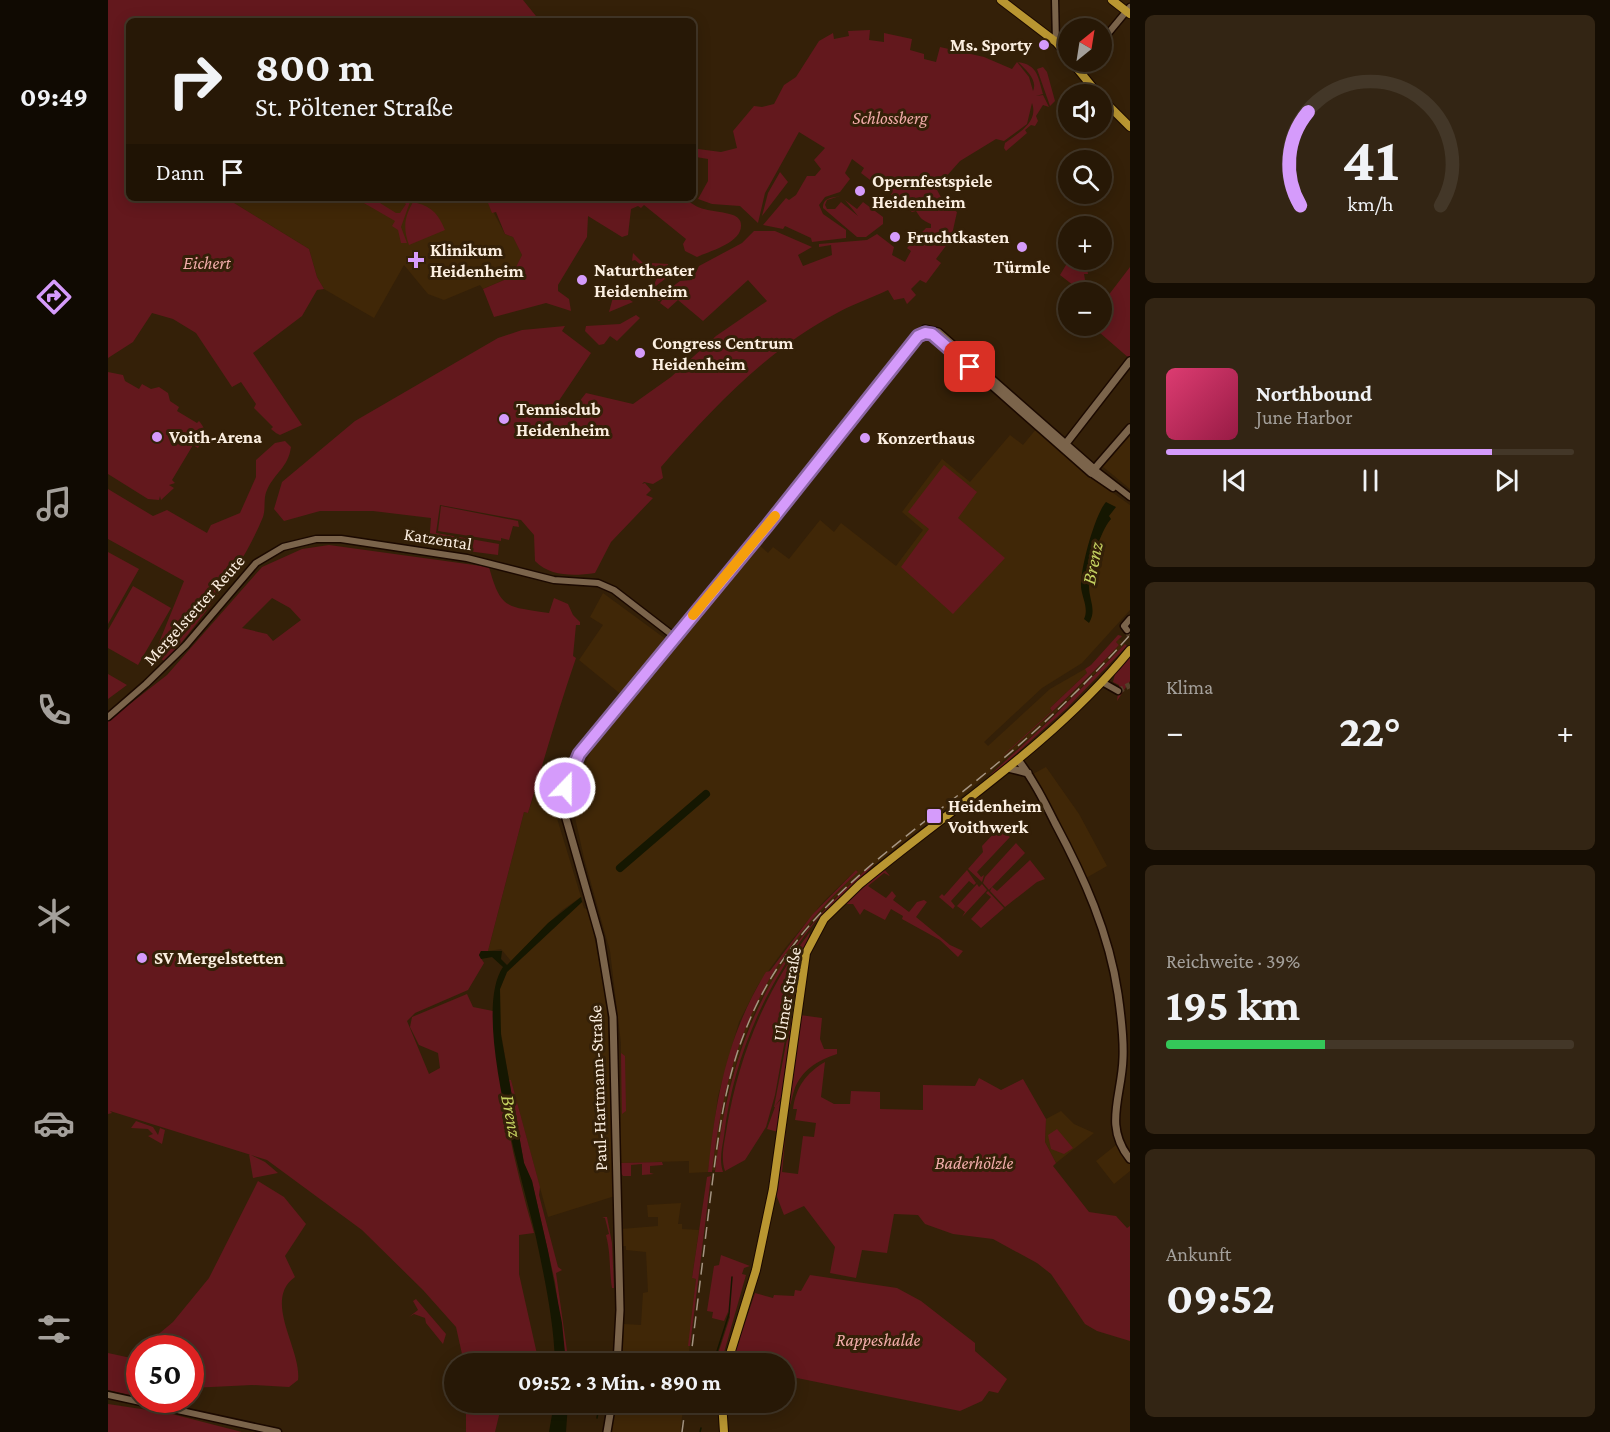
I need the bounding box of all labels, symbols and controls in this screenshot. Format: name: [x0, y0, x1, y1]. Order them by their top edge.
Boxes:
north arrow: [1058, 18, 1112, 72]
map controls: [1058, 18, 1112, 336]
place label: Ms. Sporty: [950, 35, 1032, 55]
marker: Ms. Sporty: [1037, 38, 1051, 52]
icon: right: [156, 42, 234, 120]
text: 800 m: [255, 43, 374, 90]
text: 09:49: [20, 82, 88, 112]
button: sound: [1058, 84, 1112, 138]
text: St. Pöltener Straße: [255, 92, 453, 122]
park label: Schlossberg: [852, 108, 929, 128]
text: 41: [1342, 124, 1398, 193]
button: search: [1058, 150, 1112, 204]
icon: arrive: [216, 156, 249, 189]
text: Dann: [156, 160, 204, 185]
place label: Opernfestspiele Heidenheim: [872, 171, 992, 212]
marker: Opernfestspiele Heidenheim: [853, 184, 867, 198]
text: km/h: [1347, 193, 1394, 217]
button: +: [1058, 216, 1112, 270]
place label: Fruchtkasten: [907, 227, 1010, 247]
marker: Fruchtkasten: [888, 230, 902, 244]
place label: Klinikum Heidenheim: [430, 240, 524, 281]
marker: Türmle: [1015, 240, 1029, 254]
marker: Klinikum Heidenheim: [407, 251, 425, 269]
park label: Eichert: [183, 253, 232, 273]
place label: Türmle: [994, 257, 1050, 277]
place label: Naturtheater Heidenheim: [594, 260, 695, 301]
marker: Naturtheater Heidenheim: [575, 273, 589, 287]
icon: directions: [33, 276, 75, 318]
button: −: [1058, 282, 1112, 336]
place label: Congress Centrum Heidenheim: [652, 333, 794, 374]
pin: [944, 341, 995, 392]
marker: Congress Centrum Heidenheim: [633, 346, 647, 360]
icon: arrive: [953, 350, 986, 383]
text: Northbound: [1256, 381, 1372, 406]
place label: Tennisclub Heidenheim: [516, 399, 610, 440]
text: June Harbor: [1256, 406, 1353, 428]
marker: Tennisclub Heidenheim: [497, 412, 511, 426]
place label: Voith-Arena: [168, 427, 262, 447]
place label: Konzerthaus: [877, 428, 975, 448]
marker: Voith-Arena: [150, 430, 164, 444]
marker: Konzerthaus: [858, 431, 872, 445]
icon: previous: [1218, 464, 1251, 497]
icon: pause: [1354, 464, 1387, 497]
icon: next: [1490, 464, 1523, 497]
icon: music: [33, 483, 75, 525]
street label: Katzental: [403, 524, 474, 554]
water label: Brenz: [1077, 539, 1107, 586]
street label: Mergelstetter Reute: [139, 551, 249, 669]
text: Klima: [1166, 676, 1213, 698]
icon: phone: [33, 689, 75, 731]
text: 22°: [1339, 706, 1401, 756]
text: −: [1166, 713, 1183, 750]
text: +: [1557, 713, 1574, 750]
position arrow: [533, 756, 597, 820]
place label: Heidenheim Voithwerk: [947, 796, 1042, 837]
marker: Heidenheim Voithwerk: [925, 807, 943, 825]
icon: climate: [33, 895, 75, 937]
street label: Ulmer Straße: [769, 945, 805, 1043]
place label: SV Mergelstetten: [154, 948, 285, 968]
text: Reichweite · 39%: [1166, 950, 1300, 972]
marker: SV Mergelstetten: [135, 951, 149, 965]
text: 195 km: [1166, 980, 1300, 1030]
street label: Paul-Hartmann-Straße: [585, 1005, 611, 1171]
water label: Brenz: [497, 1093, 527, 1140]
icon: car: [33, 1102, 75, 1144]
park label: Baderhölzle: [935, 1153, 1013, 1173]
text: Ankunft: [1166, 1243, 1231, 1265]
text: 09:52: [1166, 1273, 1275, 1323]
icon: filters: [33, 1308, 75, 1350]
park label: Rappeshalde: [836, 1330, 920, 1350]
speed limit sign: 50: [126, 1335, 204, 1413]
text: 09:52 · 3 Min. · 890 m: [518, 1370, 721, 1395]

